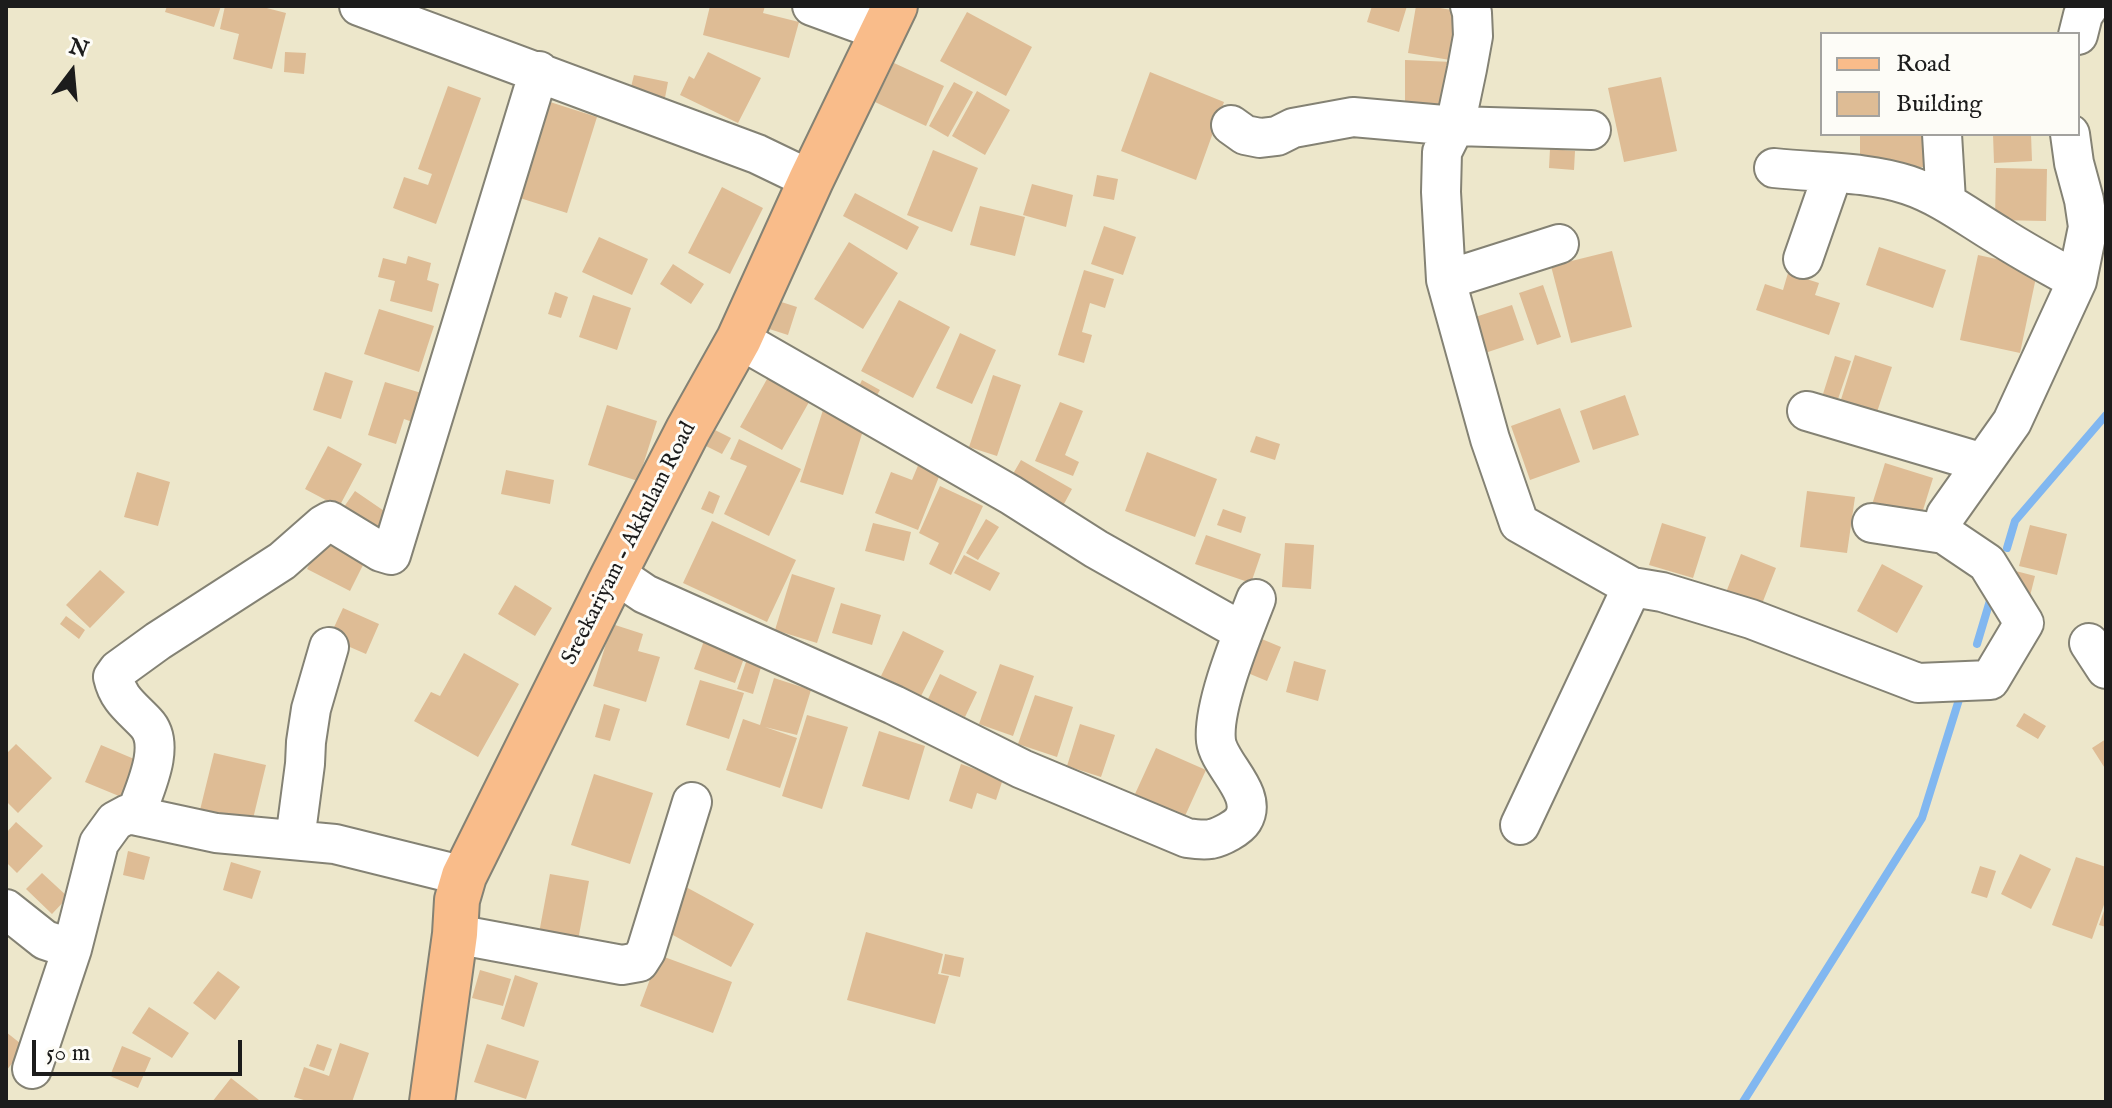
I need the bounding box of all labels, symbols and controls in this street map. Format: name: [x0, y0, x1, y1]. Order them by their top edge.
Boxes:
north arrow: [32, 32, 112, 112]
legend: [1820, 32, 2080, 136]
text: N: [66, 33, 92, 65]
text: Road: [1896, 49, 1950, 80]
text: Building: [1896, 89, 1982, 120]
street label: Sreekariyam - Akkulam Road: [557, 418, 703, 670]
scale bar: [36, 1024, 246, 1074]
text: 50 m: [46, 1038, 90, 1069]

